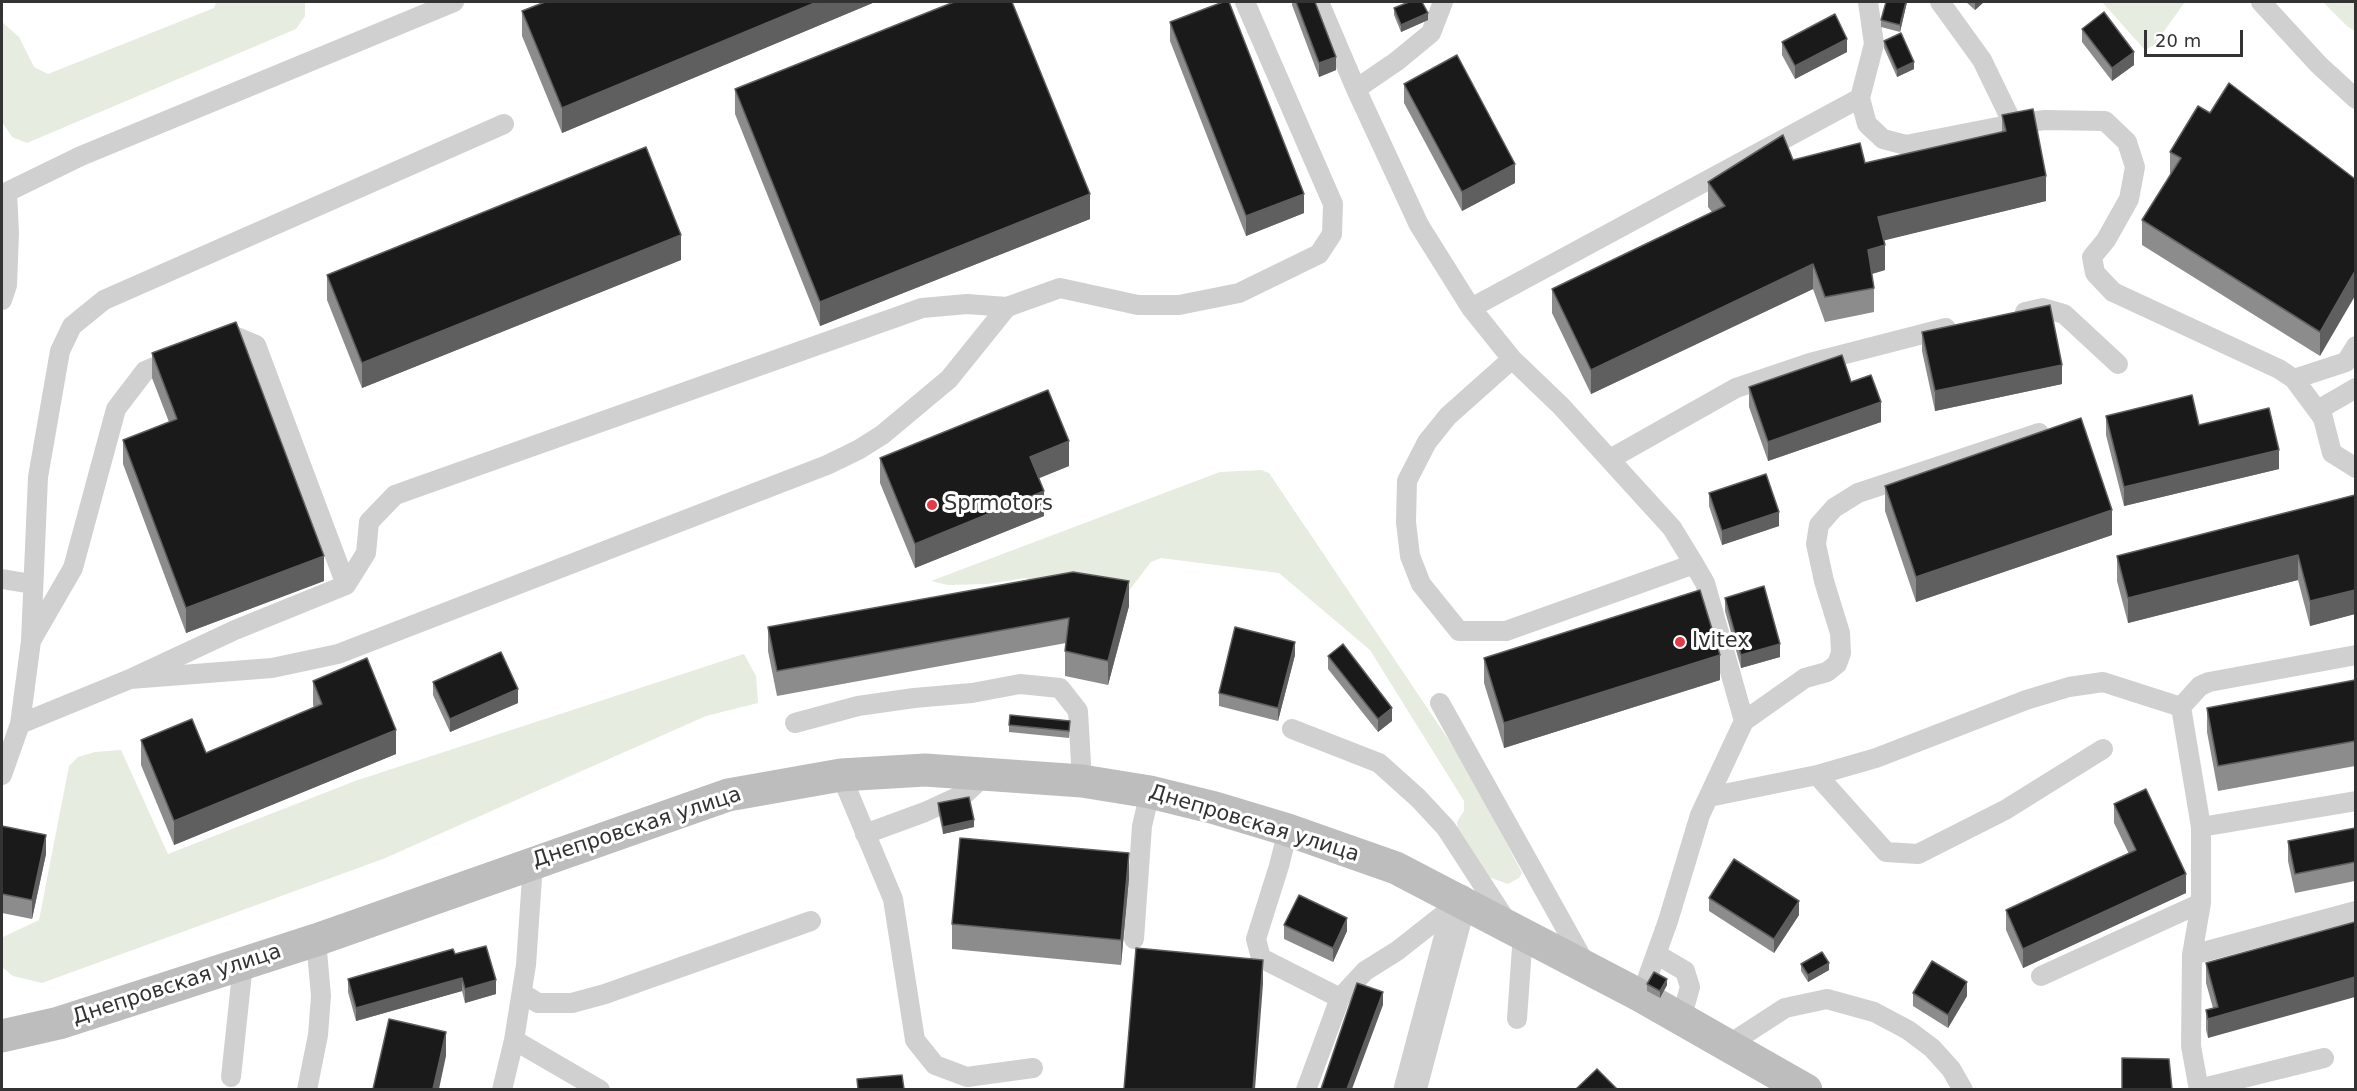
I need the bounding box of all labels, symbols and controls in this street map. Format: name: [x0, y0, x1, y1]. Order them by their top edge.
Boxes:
scale bar: [2147, 18, 2246, 56]
text: 20 m: [2155, 30, 2201, 51]
place label: Sprmotors: [944, 492, 1053, 518]
marker: Sprmotors: [925, 498, 939, 512]
place label: Ivitex: [1692, 629, 1750, 655]
marker: Ivitex: [1673, 635, 1687, 649]
street label: Днепровская улица: [1146, 780, 1362, 868]
street label: Днепровская улица: [529, 782, 745, 874]
street label: Днепровская улица: [69, 939, 285, 1031]

